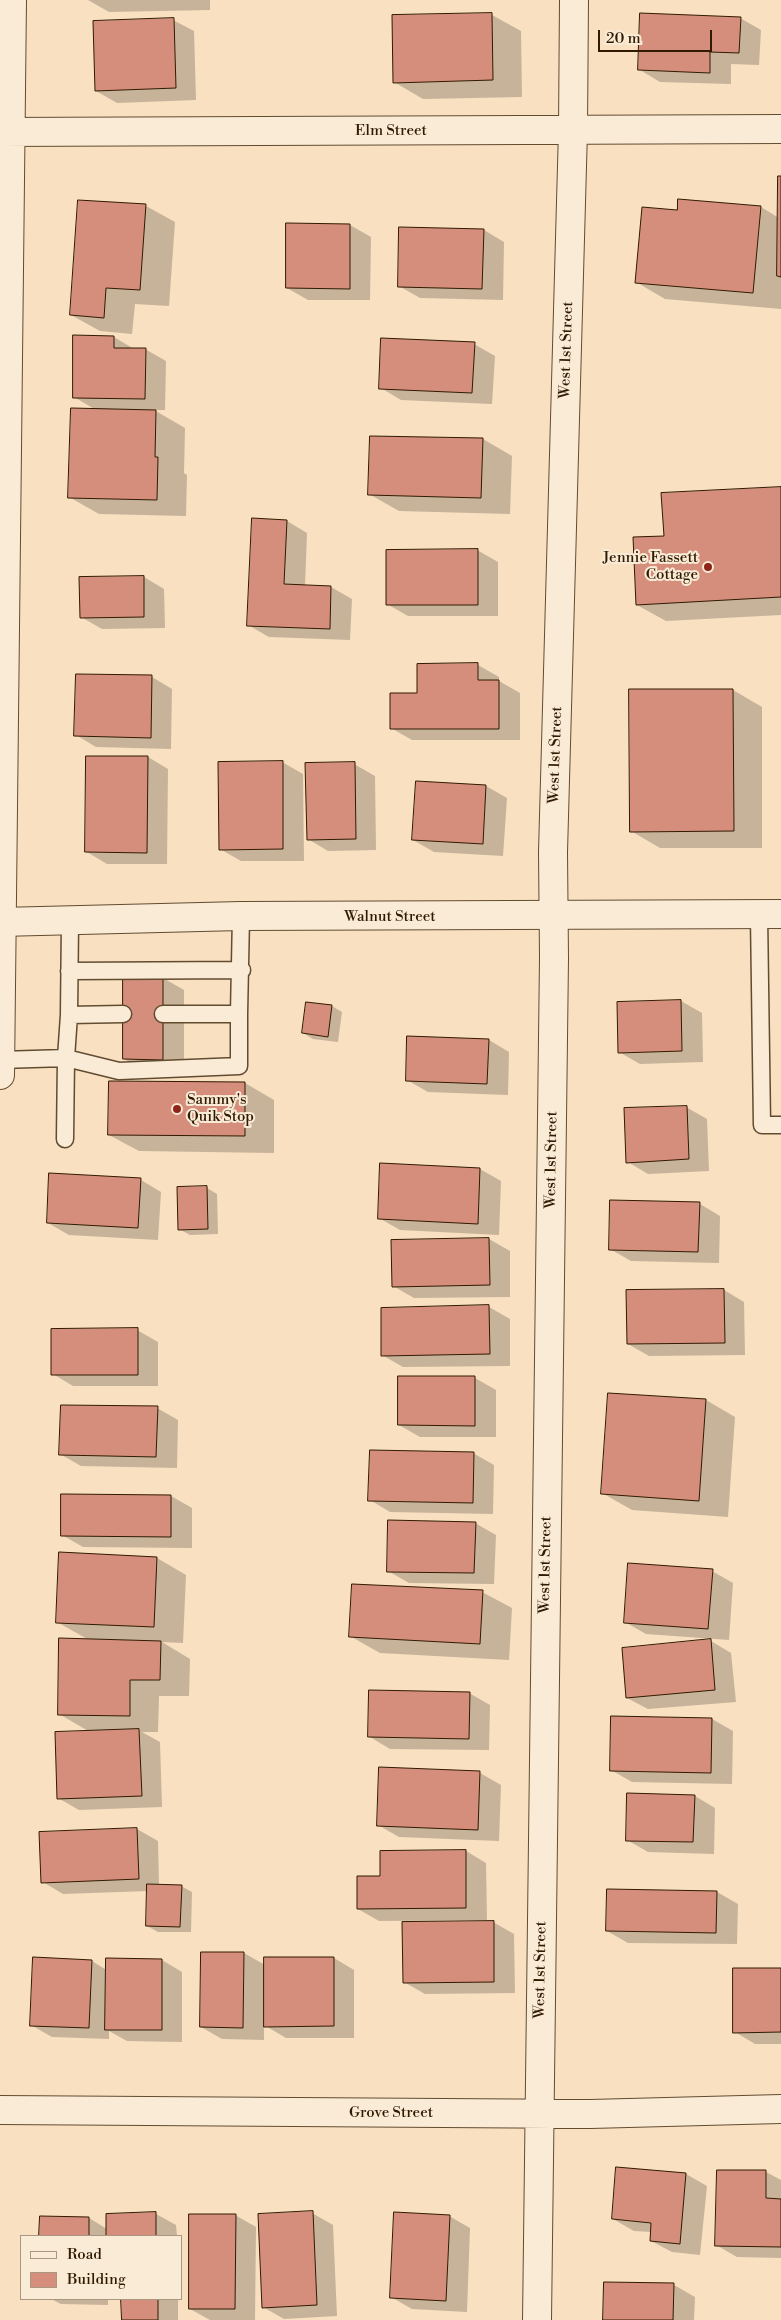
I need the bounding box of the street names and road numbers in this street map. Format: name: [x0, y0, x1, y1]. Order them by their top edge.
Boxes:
street label: Elm Street: [355, 122, 427, 140]
street label: West 1st Street: [556, 301, 578, 399]
street label: West 1st Street: [545, 706, 567, 804]
street label: Walnut Street: [344, 908, 436, 926]
street label: West 1st Street: [542, 1111, 562, 1209]
street label: West 1st Street: [536, 1516, 556, 1614]
street label: West 1st Street: [531, 1921, 551, 2019]
street label: Grove Street: [349, 2104, 433, 2122]

